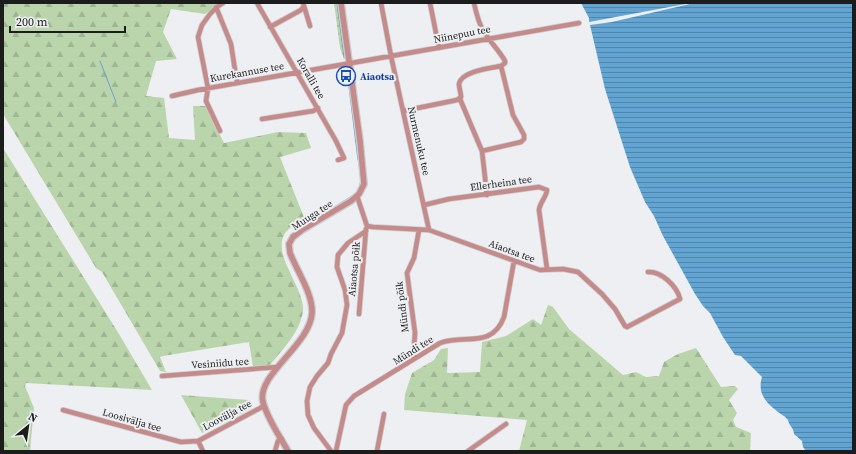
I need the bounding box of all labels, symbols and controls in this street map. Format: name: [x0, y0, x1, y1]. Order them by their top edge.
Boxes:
scale bar: [10, 8, 125, 34]
text: 200 m: [16, 14, 48, 30]
street label: Niinepuu tee: [433, 22, 491, 46]
street label: Koralli tee: [294, 55, 328, 101]
street label: Kurekannuse tee: [209, 59, 285, 85]
bus stop icon: Aiaotsa: [335, 65, 357, 87]
place label: Aiaotsa: [360, 70, 395, 83]
street label: Nurmenuku tee: [405, 105, 433, 177]
street label: Ellerheina tee: [469, 172, 533, 194]
street label: Muuga tee: [289, 197, 335, 233]
street label: Aiaotsa tee: [487, 237, 537, 265]
street label: Aiaotsa põik: [345, 241, 363, 297]
street label: Mündi põik: [392, 280, 412, 333]
street label: Mündi tee: [390, 333, 436, 367]
street label: Vesiniidu tee: [191, 355, 249, 371]
street label: Loovälja tee: [200, 397, 254, 433]
street label: Loosivälja tee: [101, 405, 163, 435]
north arrow: [8, 406, 48, 446]
text: N: [25, 409, 40, 426]

